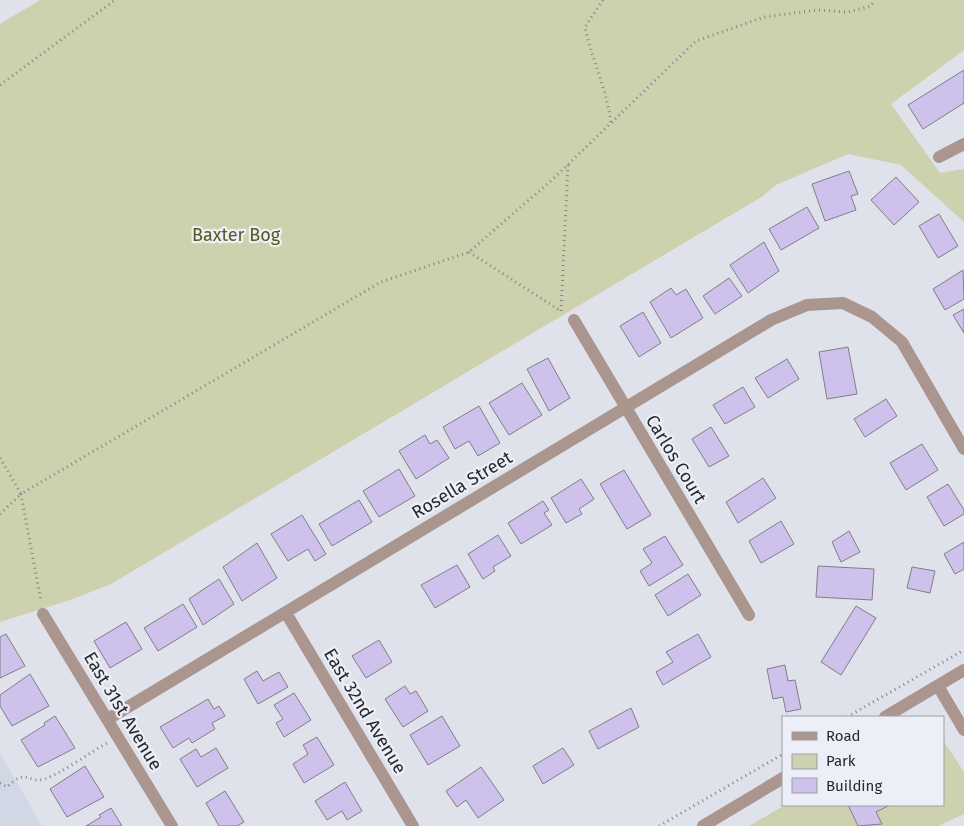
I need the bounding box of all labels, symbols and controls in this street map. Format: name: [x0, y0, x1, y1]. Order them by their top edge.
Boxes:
park label: Baxter Bog: [192, 224, 281, 246]
street label: Carlos Court: [641, 411, 711, 508]
street label: Rosella Street: [408, 446, 517, 524]
street label: East 32nd Avenue: [319, 644, 411, 778]
street label: East 31st Avenue: [79, 648, 167, 774]
legend: [782, 716, 944, 806]
text: Road: [826, 727, 861, 745]
text: Park: [826, 752, 856, 770]
text: Building: [826, 777, 882, 795]

